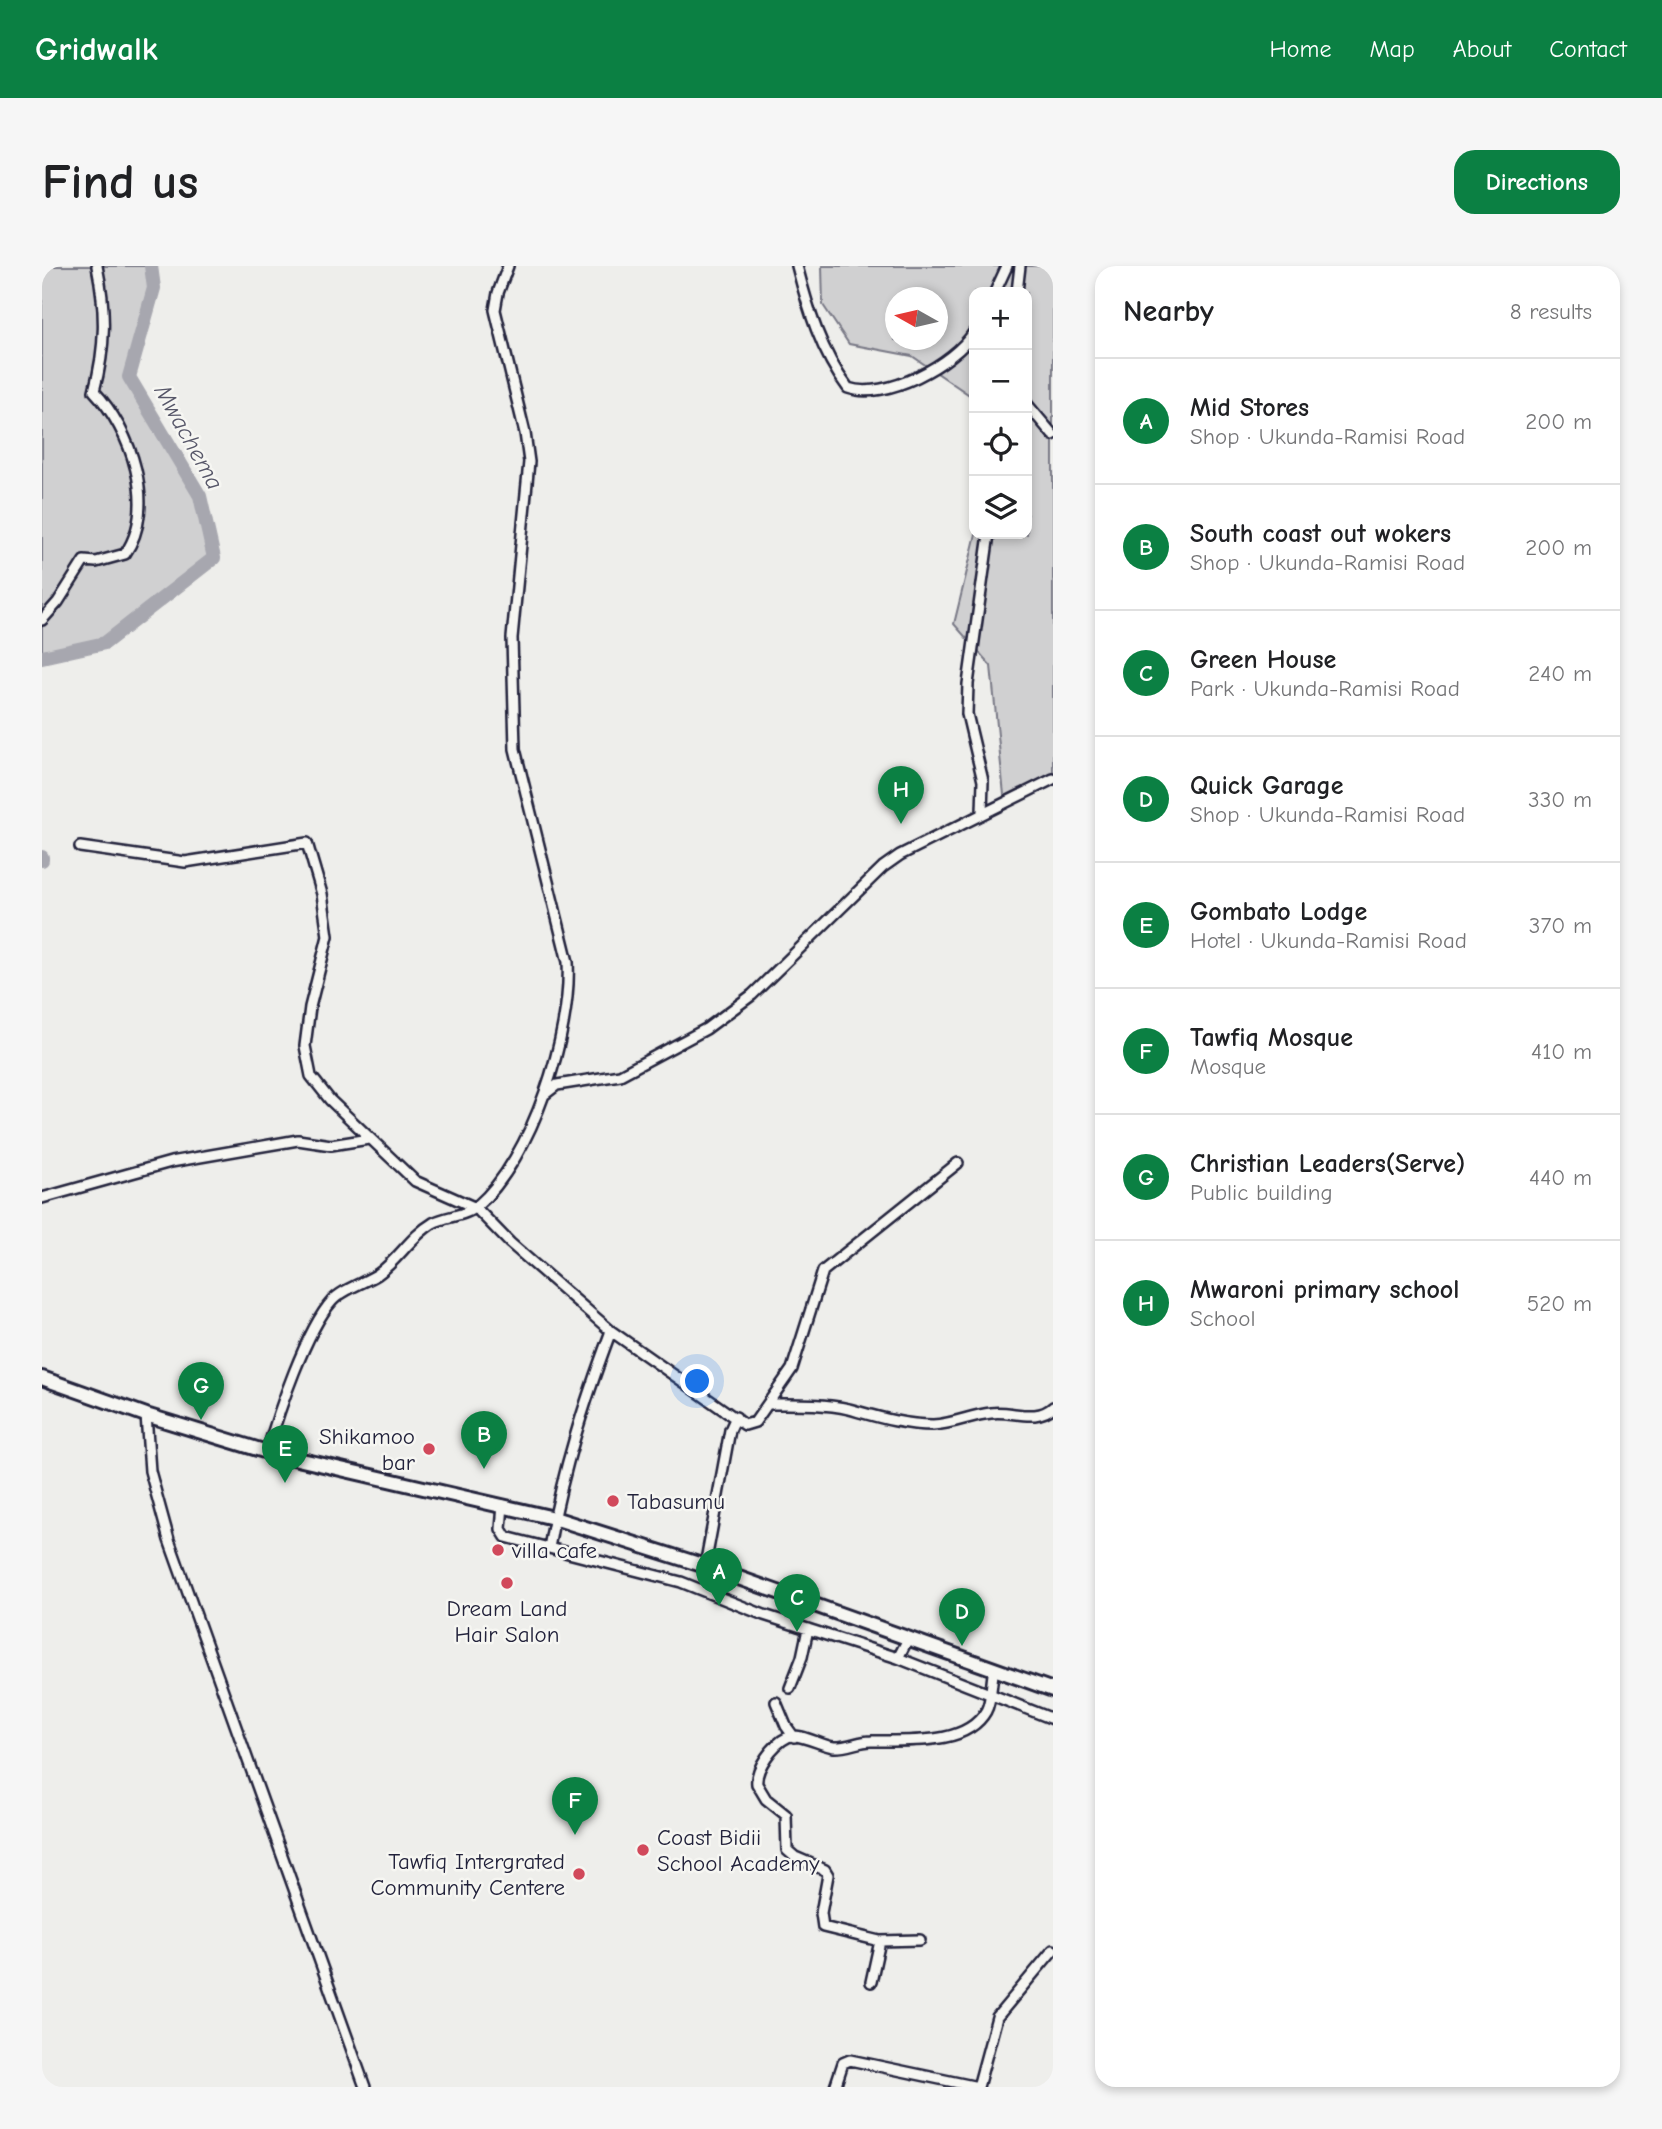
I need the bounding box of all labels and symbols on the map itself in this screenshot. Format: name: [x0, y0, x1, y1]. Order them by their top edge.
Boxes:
north arrow: [885, 287, 948, 350]
water label: Mwachema: [148, 379, 229, 494]
pin: H: [878, 766, 924, 824]
pin: G: [178, 1362, 224, 1420]
your location: [680, 1364, 714, 1398]
pin: B: [461, 1411, 507, 1469]
place label: Shikamoo bar: [319, 1423, 416, 1476]
pin: E: [262, 1425, 308, 1483]
marker: Shikamoo bar: [421, 1441, 437, 1457]
place label: Tabasumu: [627, 1488, 725, 1515]
marker: Tabasumu: [605, 1493, 621, 1509]
place label: villa cafe: [511, 1537, 597, 1564]
marker: villa cafe: [490, 1542, 506, 1558]
pin: A: [696, 1548, 742, 1606]
pin: C: [774, 1574, 820, 1632]
marker: Dream Land Hair Salon: [499, 1575, 515, 1591]
pin: D: [939, 1588, 985, 1646]
place label: Dream Land Hair Salon: [446, 1595, 568, 1648]
pin: F: [552, 1777, 598, 1835]
place label: Coast Bidii School Academy: [657, 1824, 820, 1877]
marker: Coast Bidii School Academy: [635, 1842, 651, 1858]
place label: Tawfiq Intergrated Community Centere: [370, 1848, 565, 1901]
marker: Tawfiq Intergrated Community Centere: [571, 1866, 587, 1882]

